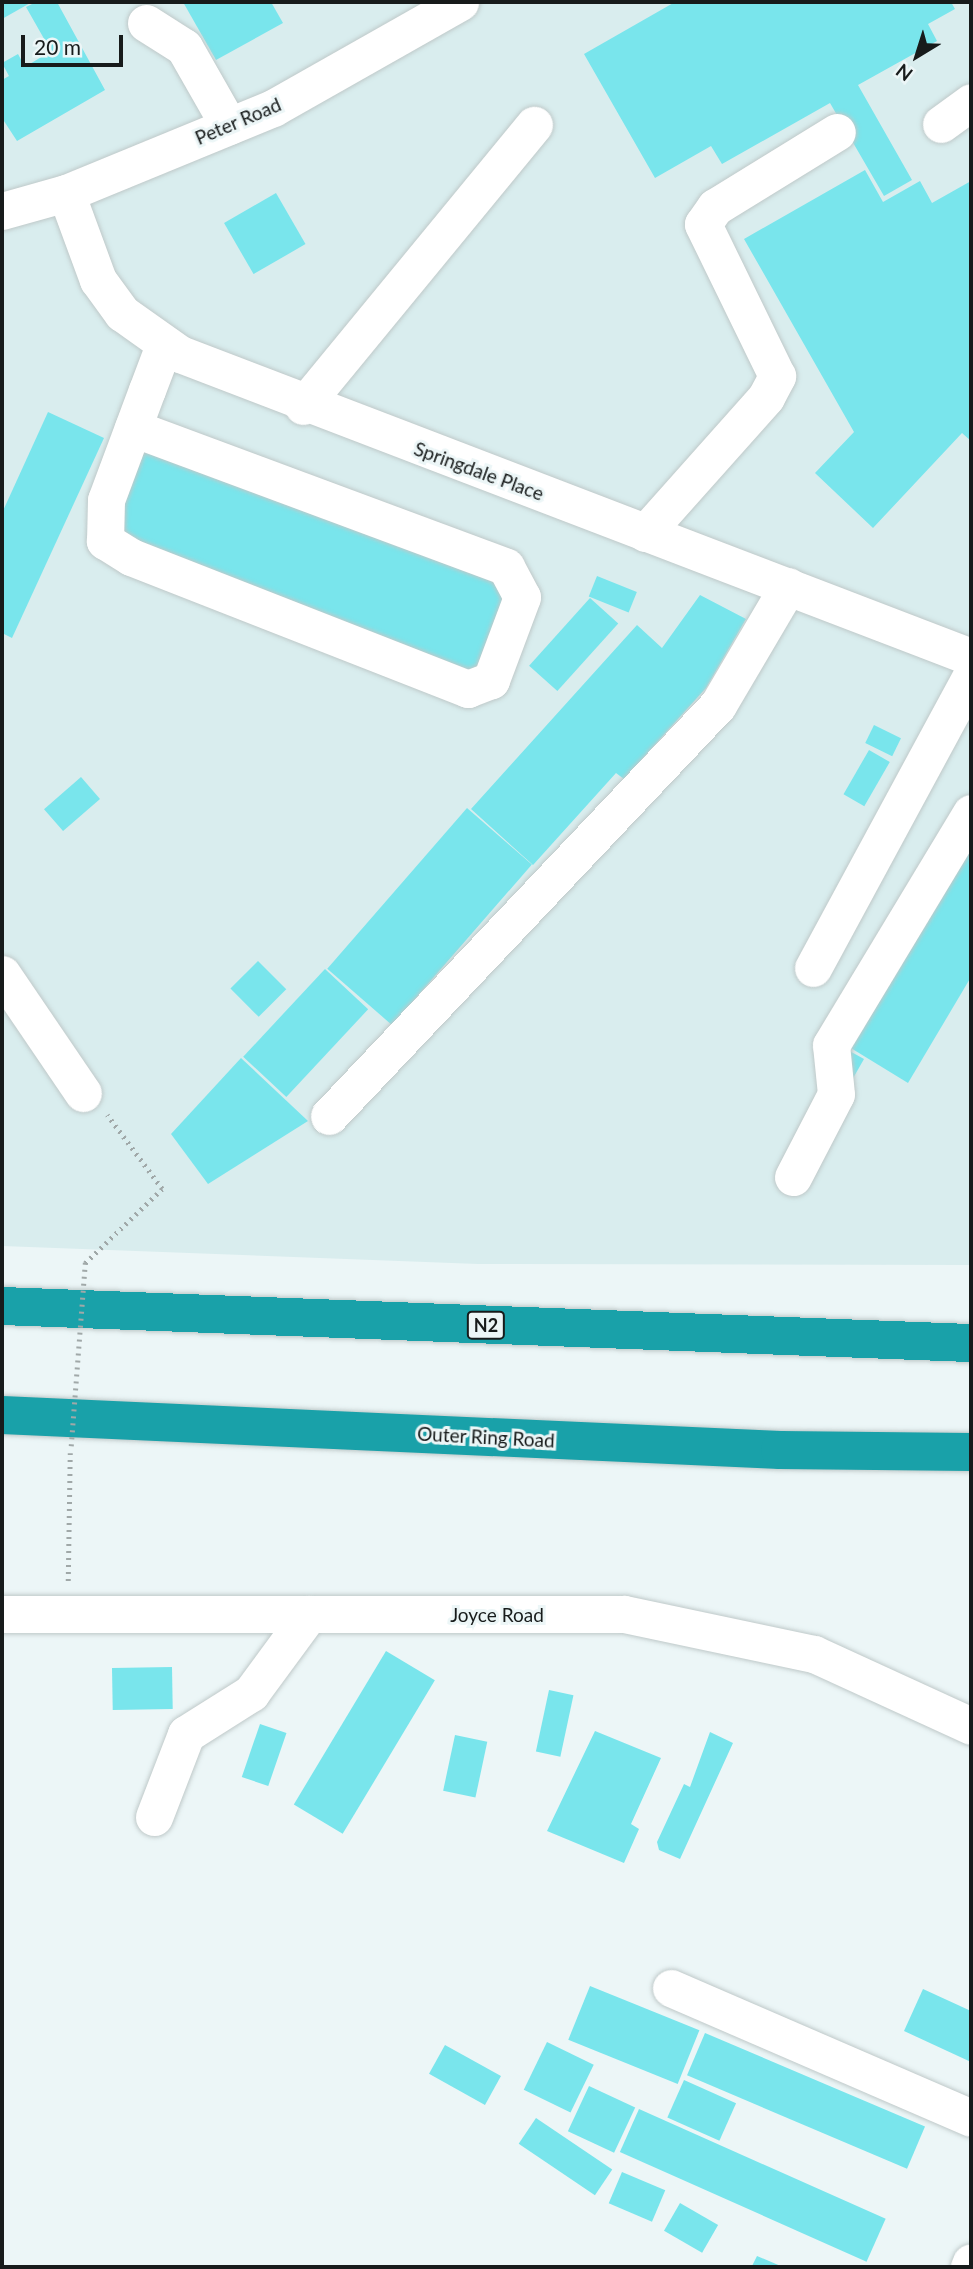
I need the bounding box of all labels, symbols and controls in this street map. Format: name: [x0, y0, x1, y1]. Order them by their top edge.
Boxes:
scale bar: [24, 21, 126, 65]
north arrow: [882, 21, 952, 91]
text: 20 m: [34, 34, 81, 59]
text: N: [891, 59, 917, 87]
street label: Peter Road: [191, 93, 285, 149]
street label: Springdale Place: [411, 437, 547, 505]
road number: N2: [467, 1310, 505, 1340]
street label: Outer Ring Road: [416, 1422, 556, 1452]
street label: Joyce Road: [450, 1604, 544, 1626]

